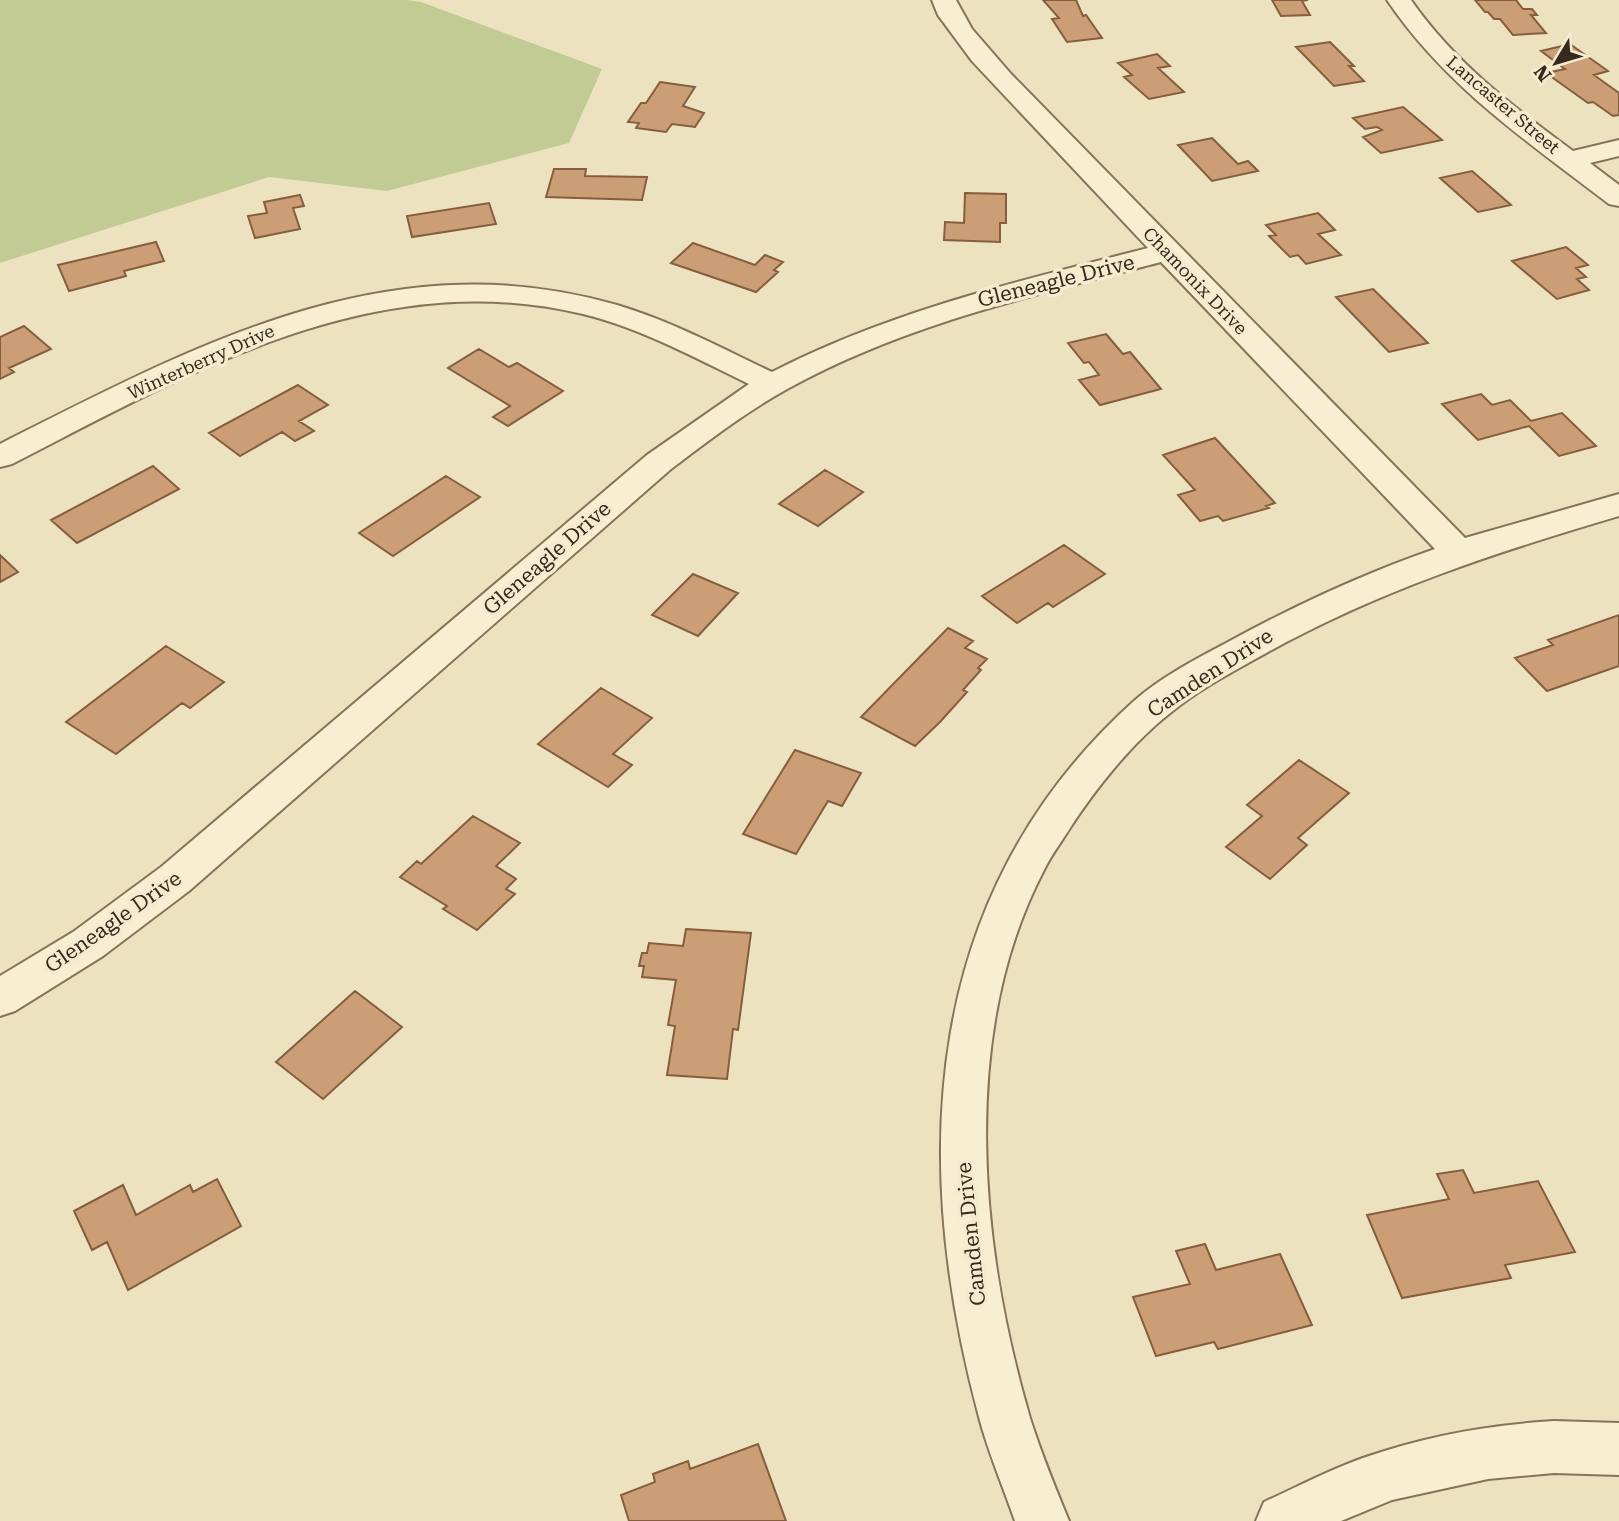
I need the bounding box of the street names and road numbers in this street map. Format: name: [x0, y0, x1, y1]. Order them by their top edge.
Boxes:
street label: Lancaster Street: [1443, 51, 1564, 158]
street label: Chamonix Drive: [1139, 223, 1252, 339]
street label: Gleneagle Drive: [975, 250, 1137, 312]
street label: Winterberry Drive: [124, 320, 277, 403]
street label: Gleneagle Drive: [478, 496, 616, 620]
street label: Camden Drive: [1143, 624, 1277, 722]
street label: Gleneagle Drive: [40, 866, 186, 978]
street label: Camden Drive: [952, 1161, 990, 1307]

